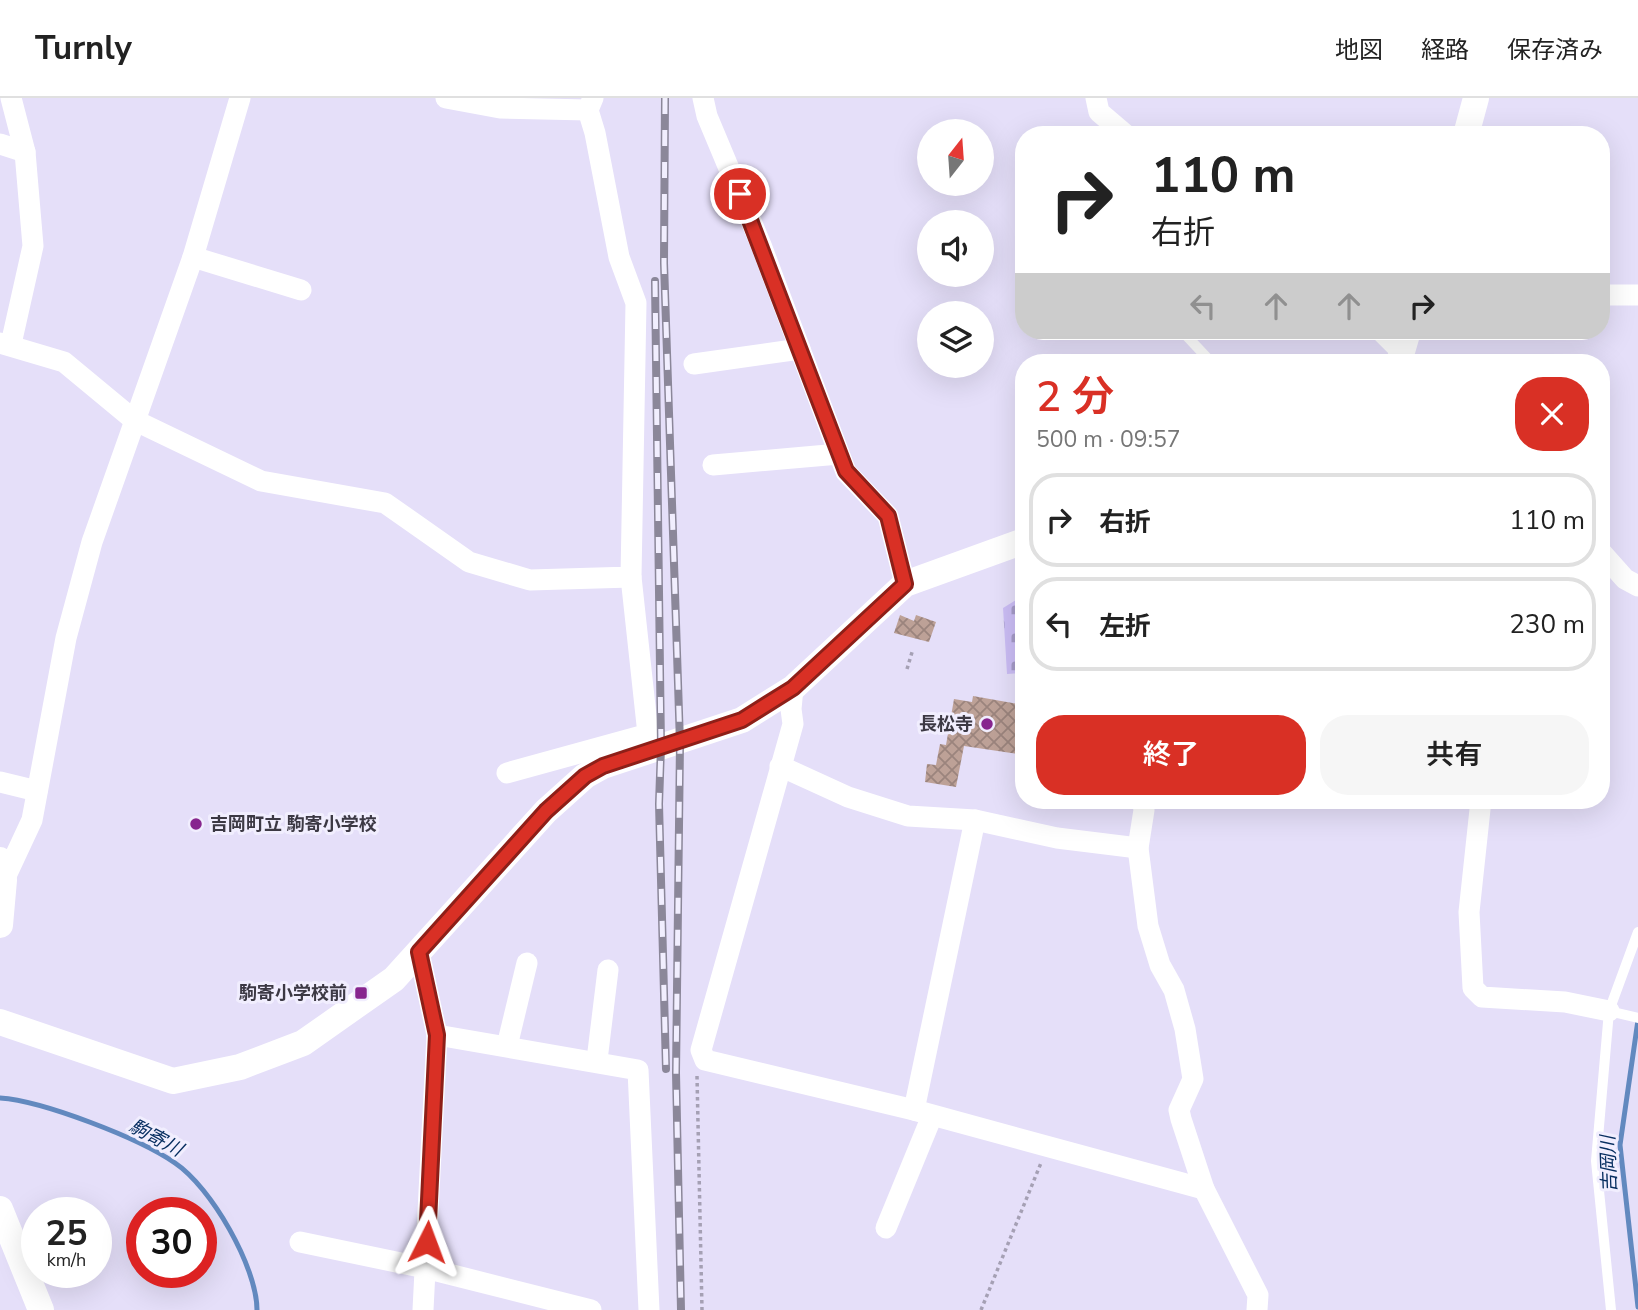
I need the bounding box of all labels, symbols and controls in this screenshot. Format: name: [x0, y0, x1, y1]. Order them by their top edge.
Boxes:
text: Turnly: [35, 26, 132, 71]
text: 地図: [1335, 34, 1383, 66]
text: 経路: [1421, 34, 1469, 66]
text: 保存済み: [1507, 34, 1603, 66]
north arrow: [917, 119, 994, 196]
map controls: [917, 119, 994, 378]
text: 110 m: [1151, 142, 1295, 209]
icon: right: [1036, 154, 1127, 245]
pin: [710, 164, 770, 224]
icon: arrive: [721, 175, 759, 213]
button: sound: [917, 210, 994, 287]
text: 右折: [1151, 211, 1215, 254]
icon: left: [1184, 287, 1222, 325]
icon: ahead: [1257, 287, 1295, 325]
icon: ahead: [1330, 287, 1368, 325]
icon: right: [1403, 287, 1441, 325]
button: layers: [917, 301, 994, 378]
text: 2 分: [1036, 369, 1114, 426]
button: close: [1515, 377, 1589, 451]
text: 500 m · 09:57: [1036, 424, 1181, 455]
icon: right: [1040, 501, 1078, 539]
text: 110 m: [1509, 503, 1585, 538]
text: 右折: [1099, 505, 1151, 540]
icon: left: [1040, 605, 1078, 643]
text: 230 m: [1509, 607, 1585, 642]
text: 左折: [1099, 609, 1151, 644]
place label: 長松寺: [919, 712, 973, 736]
button: 終了: [1036, 715, 1306, 795]
button: 共有: [1320, 715, 1589, 795]
marker: 長松寺: [979, 716, 995, 732]
place label: 吉岡町立 駒寄小学校: [210, 812, 377, 836]
marker: 吉岡町立 駒寄小学校: [188, 816, 204, 832]
place label: 駒寄小学校前: [239, 981, 347, 1005]
marker: 駒寄小学校前: [353, 985, 369, 1001]
water label: 駒寄川: [125, 1113, 189, 1164]
water label: 吉岡川: [1595, 1133, 1623, 1193]
speed limit sign: 30: [126, 1197, 217, 1288]
position arrow: [390, 1205, 464, 1279]
text: 25: [45, 1210, 88, 1257]
text: km/h: [47, 1248, 86, 1272]

